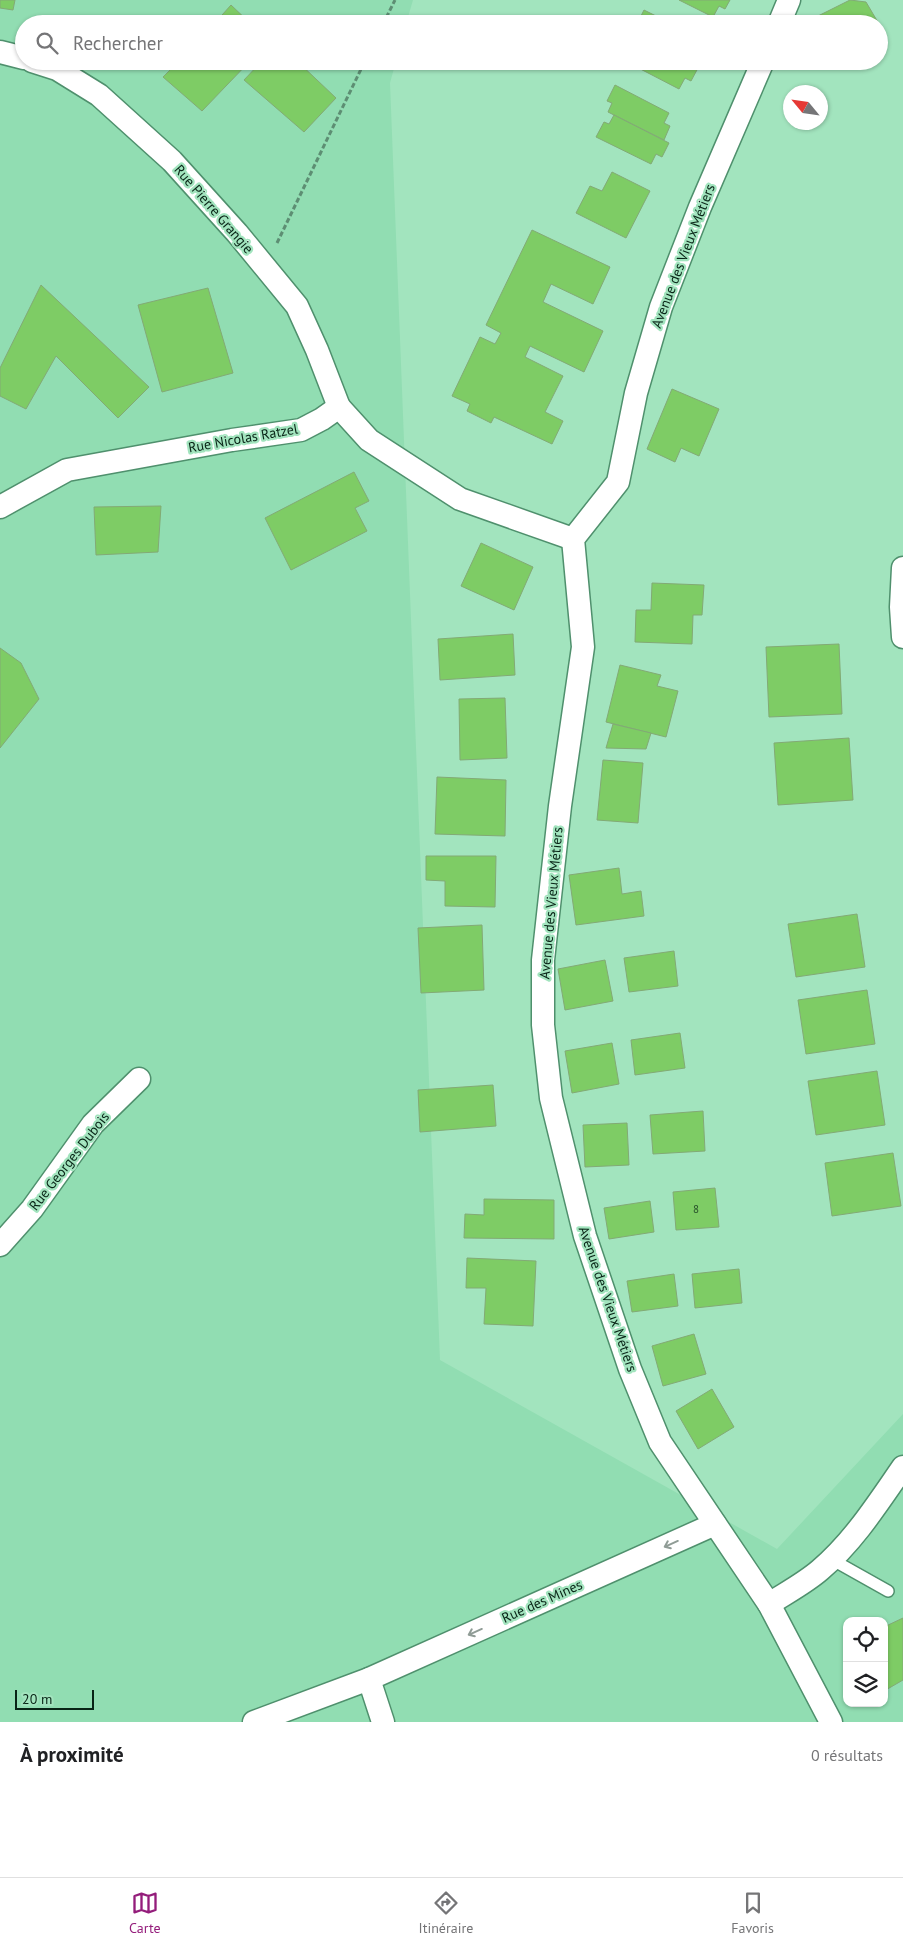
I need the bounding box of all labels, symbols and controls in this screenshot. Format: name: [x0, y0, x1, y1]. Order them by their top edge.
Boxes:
search box: [15, 15, 888, 70]
icon: search: [33, 29, 61, 57]
text: Rechercher: [73, 31, 163, 55]
north arrow: [783, 85, 828, 130]
street label: Rue Pierre Grangie: [170, 161, 258, 257]
street label: Avenue des Vieux Métiers: [647, 181, 719, 330]
street label: Rue Nicolas Ratzel: [187, 419, 299, 457]
street label: Avenue des Vieux Métiers: [535, 826, 567, 980]
street label: Rue Georges Dubois: [25, 1108, 113, 1214]
house number: 8: [693, 1202, 699, 1216]
street label: Avenue des Vieux Métiers: [575, 1224, 641, 1374]
one-way arrow: [664, 1539, 679, 1549]
street label: Rue des Mines: [499, 1575, 585, 1627]
map controls: [843, 1617, 888, 1707]
button: locate: [843, 1617, 888, 1662]
one-way arrow: [468, 1627, 483, 1637]
button: layers: [843, 1662, 888, 1707]
scale bar: [15, 1687, 94, 1710]
text: 20 m: [22, 1690, 52, 1708]
text: À proximité: [20, 1741, 124, 1768]
text: 0 résultats: [811, 1745, 883, 1765]
tab: Carte: [129, 1889, 161, 1937]
tab: Itinéraire: [419, 1889, 473, 1937]
tab: Favoris: [731, 1889, 774, 1937]

